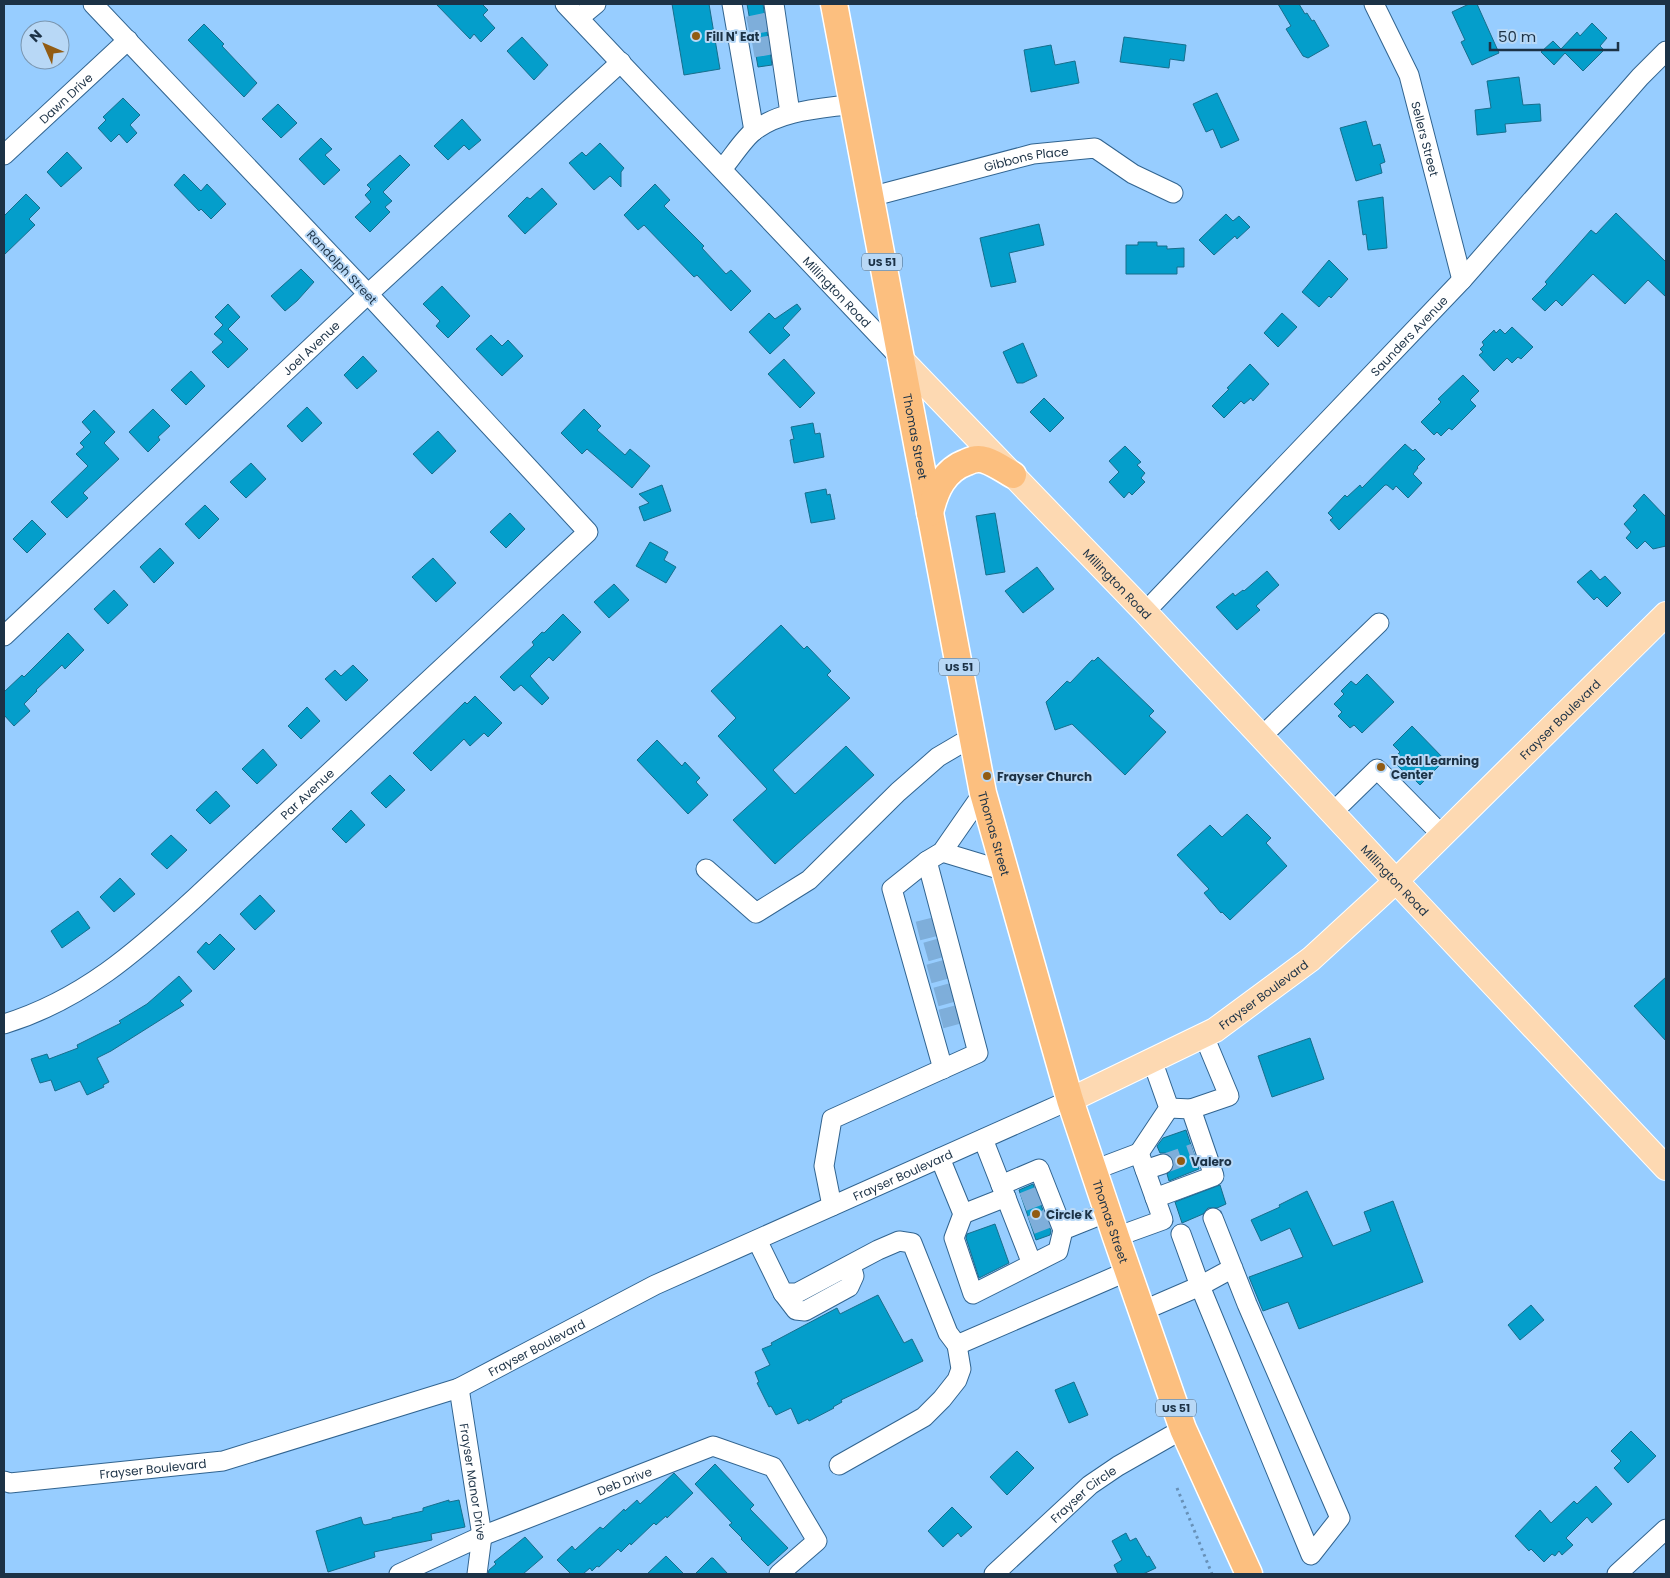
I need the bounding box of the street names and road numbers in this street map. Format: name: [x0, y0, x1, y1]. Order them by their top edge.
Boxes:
street label: Dawn Drive: [35, 69, 96, 127]
street label: Sellers Street: [1408, 99, 1443, 178]
street label: Gibbons Place: [982, 142, 1069, 175]
street label: Randolph Street: [303, 226, 381, 308]
street label: Millington Road: [799, 252, 875, 331]
road number: US 51: [862, 253, 902, 270]
street label: Saunders Avenue: [1366, 292, 1451, 380]
street label: Joel Avenue: [278, 317, 343, 379]
street label: Thomas Street: [899, 392, 932, 481]
street label: Millington Road: [1079, 545, 1156, 623]
road number: US 51: [939, 659, 979, 676]
street label: Frayser Boulevard: [1516, 675, 1604, 763]
street label: Par Avenue: [276, 764, 338, 823]
street label: Thomas Street: [974, 789, 1015, 878]
street label: Millington Road: [1357, 840, 1433, 919]
street label: Frayser Boulevard: [1215, 956, 1311, 1033]
street label: Frayser Boulevard: [850, 1145, 955, 1204]
street label: Thomas Street: [1089, 1177, 1133, 1265]
street label: Frayser Boulevard: [485, 1315, 588, 1380]
road number: US 51: [1156, 1400, 1196, 1416]
street label: Frayser Manor Drive: [456, 1422, 491, 1542]
street label: Frayser Boulevard: [99, 1454, 207, 1482]
street label: Frayser Circle: [1046, 1461, 1119, 1526]
street label: Deb Drive: [594, 1462, 654, 1499]

